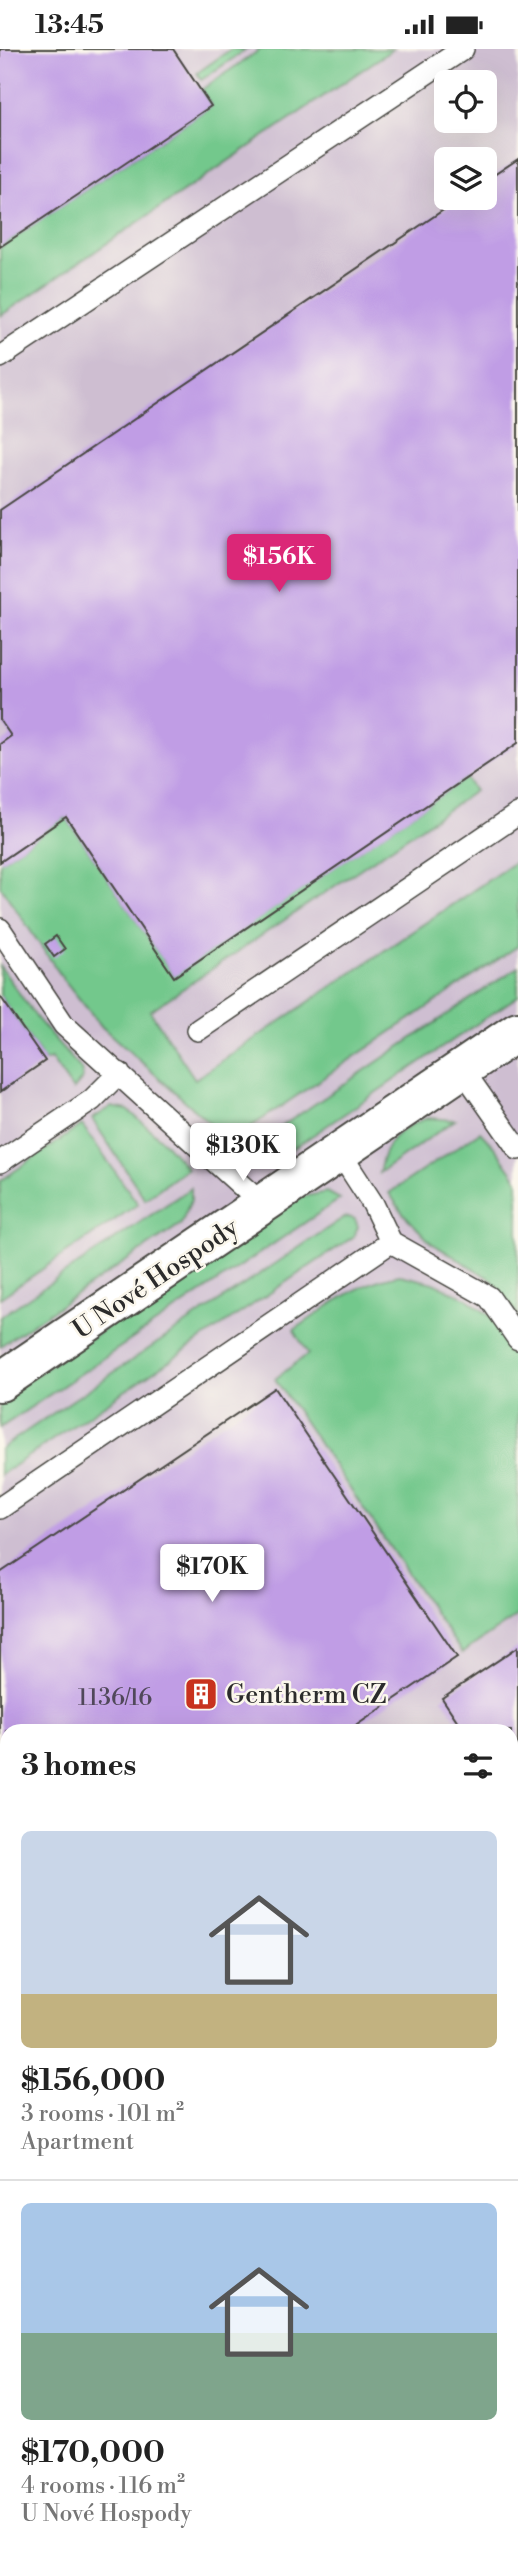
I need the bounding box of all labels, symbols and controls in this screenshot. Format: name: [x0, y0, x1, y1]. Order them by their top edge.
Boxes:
text: 13:45: [35, 9, 104, 41]
map controls: [434, 70, 497, 210]
button: locate: [434, 70, 497, 133]
button: layers: [434, 147, 497, 210]
pin: $156K: [230, 535, 328, 594]
text: $156K: [243, 543, 315, 571]
pin: $130K: [194, 1123, 292, 1183]
text: $130K: [206, 1132, 280, 1160]
street label: U Nové Hospody: [67, 1211, 245, 1346]
pin: $170K: [163, 1545, 261, 1604]
text: $170K: [176, 1553, 248, 1581]
building icon: Gentherm CZ: [182, 1675, 220, 1713]
place label: Gentherm CZ: [226, 1679, 387, 1711]
house number: 1136/16: [78, 1684, 152, 1712]
text: 3 homes: [21, 1747, 136, 1785]
icon: filters: [459, 1747, 497, 1785]
icon: home: [196, 1877, 322, 2003]
text: $156,000: [21, 2062, 165, 2100]
text: 3 rooms · 101 m²: [21, 2100, 184, 2128]
text: Apartment: [21, 2128, 134, 2156]
icon: home: [196, 2249, 322, 2375]
text: $170,000: [21, 2434, 165, 2472]
text: 4 rooms · 116 m²: [21, 2472, 185, 2500]
text: U Nové Hospody: [21, 2500, 192, 2528]

